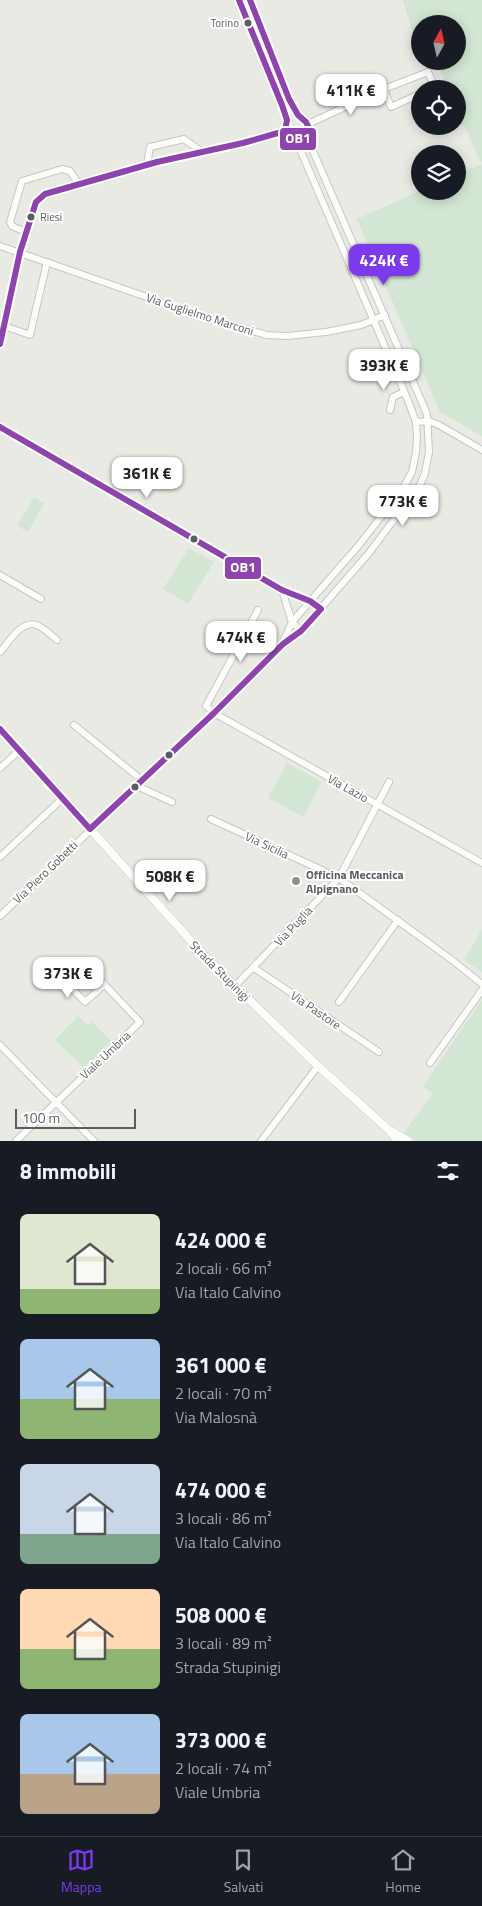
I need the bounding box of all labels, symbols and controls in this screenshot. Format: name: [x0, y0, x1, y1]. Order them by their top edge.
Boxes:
place label: Torino: [210, 15, 239, 31]
north arrow: [411, 15, 466, 70]
map controls: [411, 15, 466, 200]
marker: Torino: [243, 18, 253, 28]
pin: 411K €: [310, 74, 392, 116]
text: 411K €: [327, 78, 375, 102]
button: locate: [411, 80, 466, 135]
line badge: OB1: [279, 127, 317, 151]
text: OB1: [285, 127, 311, 148]
button: layers: [411, 145, 466, 200]
place label: Riesi: [40, 209, 62, 225]
marker: Riesi: [26, 212, 36, 222]
pin: 424K €: [343, 244, 425, 286]
text: 424K €: [360, 248, 408, 272]
street label: Via Guglielmo Marconi: [144, 288, 256, 340]
pin: 393K €: [343, 348, 425, 391]
text: 393K €: [360, 353, 408, 377]
pin: 361K €: [106, 456, 188, 499]
text: 361K €: [123, 461, 171, 485]
pin: 773K €: [362, 484, 444, 527]
text: 773K €: [379, 489, 427, 513]
unlabelled marker: [189, 534, 199, 544]
line badge: OB1: [224, 556, 262, 580]
text: OB1: [230, 556, 256, 577]
pin: 474K €: [200, 620, 282, 663]
text: 474K €: [217, 625, 265, 649]
unlabelled marker: [164, 750, 174, 760]
street label: Via Lazio: [324, 769, 372, 807]
unlabelled marker: [130, 782, 140, 792]
street label: Via Sicilia: [242, 827, 292, 863]
street label: Via Piero Gobetti: [8, 836, 82, 908]
pin: 508K €: [129, 860, 211, 902]
text: 508K €: [146, 864, 194, 888]
place label: Officina Meccanica Alpignano: [306, 865, 404, 898]
marker: Officina Meccanica Alpignano: [290, 875, 302, 887]
street label: Via Puglia: [269, 901, 317, 951]
street label: Strada Stupinigi: [185, 936, 255, 1006]
pin: 373K €: [27, 956, 109, 999]
text: 373K €: [44, 961, 92, 985]
street label: Via Pastore: [287, 986, 345, 1034]
street label: Viale Umbria: [75, 1026, 135, 1084]
scale bar: [15, 1106, 136, 1129]
text: 100 m: [22, 1107, 60, 1128]
text: 8 immobili: [20, 1155, 116, 1187]
icon: filters: [434, 1157, 462, 1185]
text: 424 000 €: [175, 1224, 267, 1256]
icon: home: [60, 1234, 120, 1294]
text: 2 locali · 66 m²: [175, 1256, 272, 1280]
text: Via Italo Calvino: [175, 1280, 281, 1304]
text: 361 000 €: [175, 1349, 267, 1381]
icon: home: [60, 1359, 120, 1419]
text: 2 locali · 70 m²: [175, 1381, 272, 1405]
text: Via Malosnà: [175, 1405, 257, 1429]
text: 474 000 €: [175, 1474, 267, 1506]
icon: home: [60, 1484, 120, 1544]
text: 3 locali · 86 m²: [175, 1506, 272, 1530]
text: Via Italo Calvino: [175, 1530, 281, 1554]
text: 508 000 €: [175, 1599, 267, 1631]
icon: home: [60, 1609, 120, 1669]
text: 3 locali · 89 m²: [175, 1631, 272, 1655]
text: Strada Stupinigi: [175, 1655, 281, 1679]
text: 373 000 €: [175, 1724, 267, 1756]
icon: home: [60, 1734, 120, 1794]
text: 2 locali · 74 m²: [175, 1756, 272, 1780]
text: Viale Umbria: [175, 1780, 260, 1804]
tab: Mappa: [61, 1846, 102, 1897]
tab: Salvati: [224, 1846, 263, 1897]
tab: Home: [385, 1846, 421, 1897]

